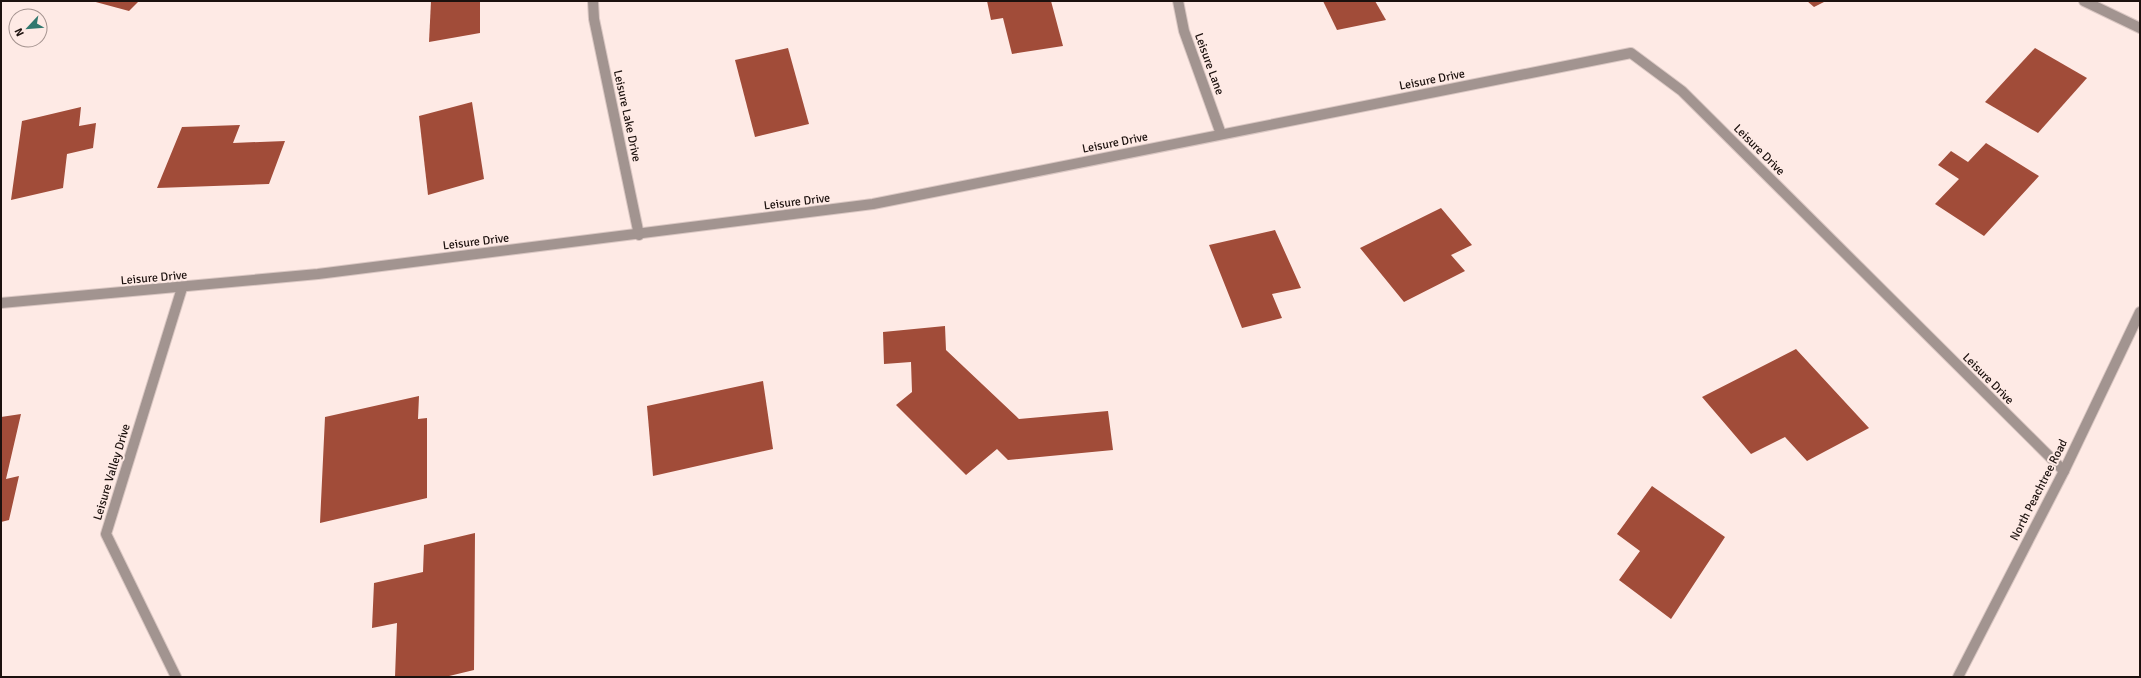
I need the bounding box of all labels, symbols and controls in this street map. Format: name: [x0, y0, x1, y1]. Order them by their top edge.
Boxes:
north arrow: [8, 8, 48, 48]
text: N: [12, 26, 27, 38]
street label: Leisure Lane: [1191, 31, 1227, 97]
street label: Leisure Drive: [1398, 66, 1466, 94]
street label: Leisure Lake Drive: [610, 69, 644, 163]
street label: Leisure Drive: [1730, 121, 1788, 179]
street label: Leisure Drive: [1081, 129, 1149, 157]
street label: Leisure Drive: [763, 190, 831, 214]
street label: Leisure Drive: [442, 230, 510, 254]
street label: Leisure Drive: [120, 268, 188, 288]
street label: Leisure Drive: [1959, 350, 2017, 408]
street label: Leisure Valley Drive: [90, 422, 134, 522]
street label: North Peachtree Road: [2007, 437, 2071, 543]

